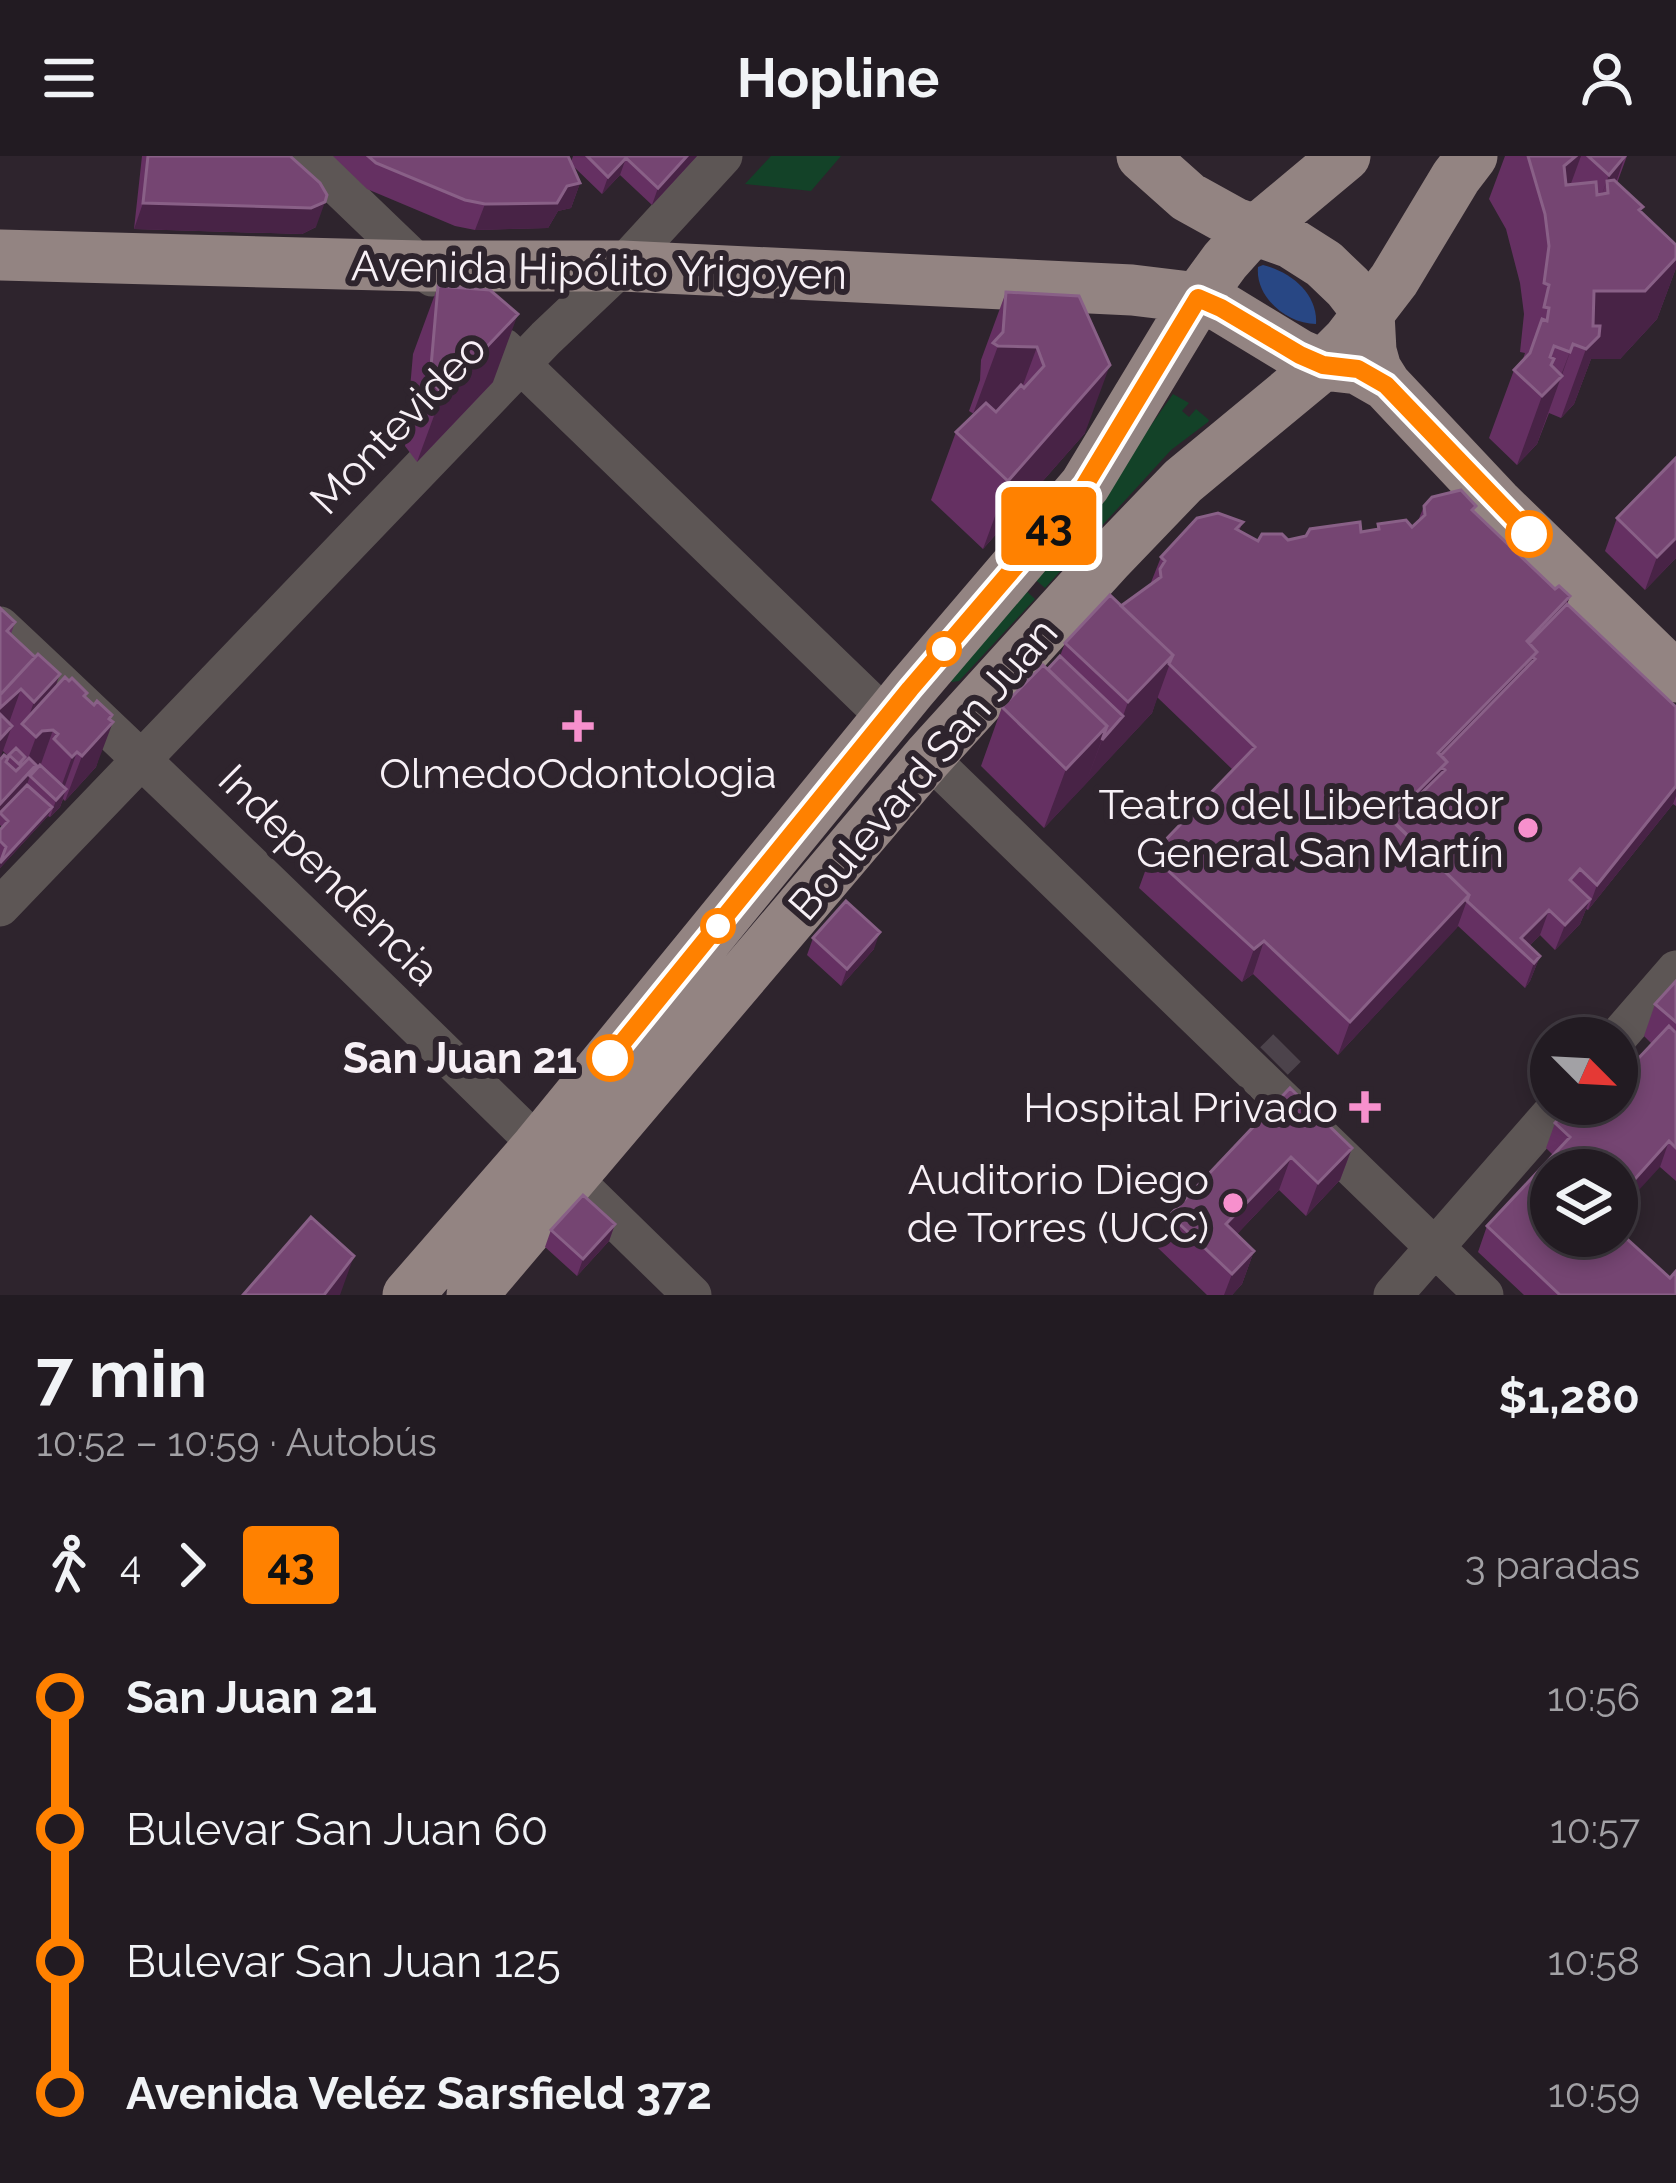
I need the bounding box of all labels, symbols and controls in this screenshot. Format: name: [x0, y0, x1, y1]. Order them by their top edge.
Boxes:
icon: menu: [36, 45, 102, 111]
icon: person: [1574, 45, 1640, 111]
text: Hopline: [737, 46, 939, 110]
street label: Avenida Hipólito Yrigoyen: [351, 241, 847, 299]
street label: Montevideo: [300, 324, 496, 524]
line badge: 43: [995, 487, 1103, 565]
text: 43: [1025, 501, 1073, 550]
unlabelled marker: [1507, 512, 1551, 556]
street label: Boulevard San Juan: [779, 608, 1067, 930]
unlabelled marker: [928, 633, 960, 665]
marker: OlmedoOdontologia: [562, 710, 594, 742]
place label: OlmedoOdontologia: [379, 749, 777, 798]
street label: Independencia: [209, 755, 449, 995]
place label: Teatro del Libertador General San Martín: [1098, 780, 1504, 877]
marker: Teatro del Libertador General San Martín: [1515, 815, 1541, 841]
unlabelled marker: [702, 910, 734, 942]
north arrow: [1530, 1017, 1638, 1125]
map controls: [1530, 1017, 1638, 1257]
place label: San Juan 21: [343, 1034, 577, 1083]
marker: San Juan 21: [588, 1036, 632, 1080]
place label: Hospital Privado: [1023, 1083, 1338, 1132]
marker: Hospital Privado: [1349, 1091, 1381, 1123]
button: layers: [1530, 1149, 1638, 1257]
place label: Auditorio Diego de Torres (UCC): [907, 1155, 1209, 1252]
marker: Auditorio Diego de Torres (UCC): [1220, 1190, 1246, 1216]
text: 7 min: [36, 1335, 207, 1412]
text: $1,280: [1499, 1371, 1640, 1424]
text: 10:52 – 10:59 · Autobús: [36, 1419, 437, 1465]
icon: walk: [36, 1532, 102, 1598]
icon: forward: [159, 1532, 225, 1598]
text: 43: [267, 1540, 315, 1589]
text: 4: [120, 1542, 141, 1588]
text: 3 paradas: [1465, 1542, 1640, 1588]
text: San Juan 21: [126, 1671, 377, 1724]
text: 10:56: [1547, 1674, 1640, 1720]
text: Bulevar San Juan 60: [126, 1803, 548, 1856]
text: 10:57: [1550, 1806, 1640, 1852]
text: Bulevar San Juan 125: [126, 1935, 561, 1988]
text: 10:58: [1548, 1938, 1640, 1984]
text: Avenida Veléz Sarsfield 372: [126, 2067, 712, 2120]
text: 10:59: [1548, 2070, 1640, 2116]

